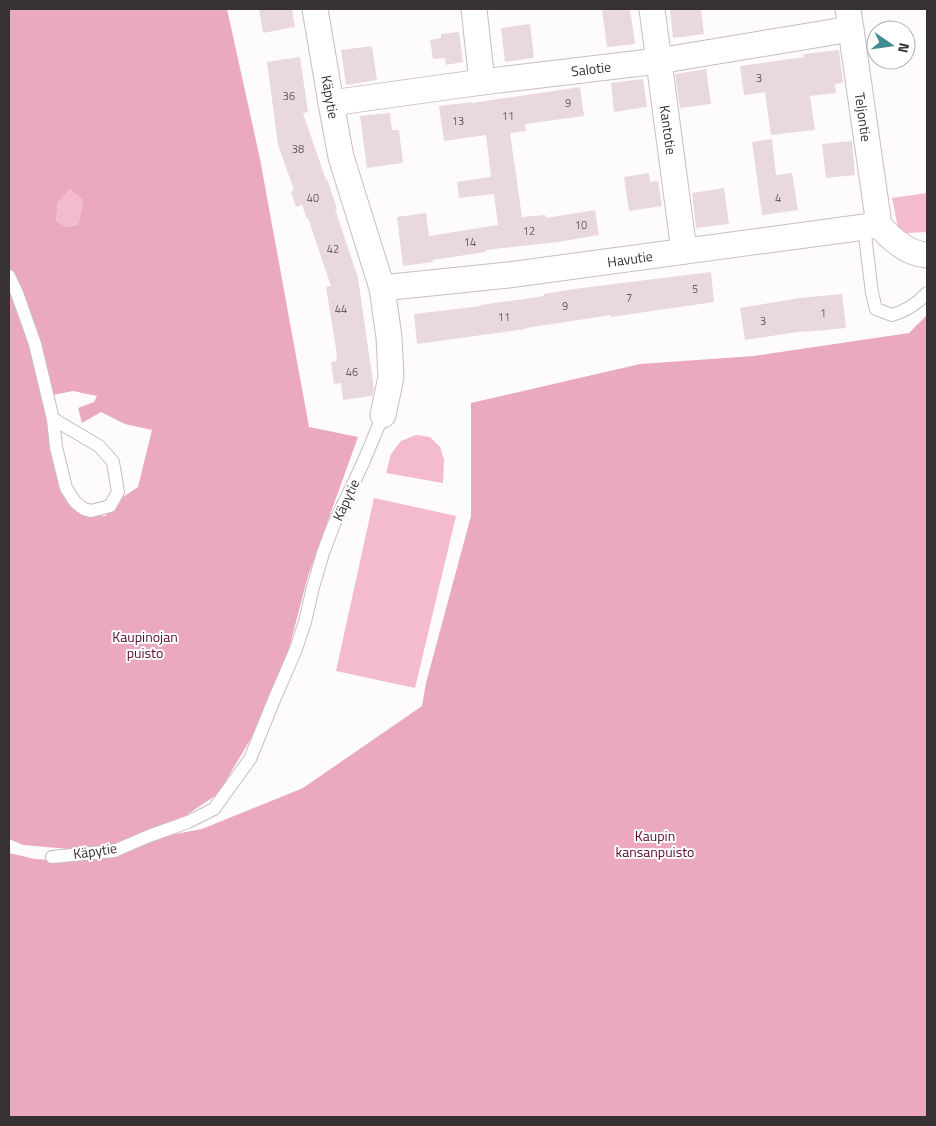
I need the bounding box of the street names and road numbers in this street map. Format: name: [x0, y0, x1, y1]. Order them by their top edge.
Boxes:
street label: Salotie: [570, 56, 612, 81]
street label: Käpytie: [316, 73, 345, 120]
street label: Teljontie: [850, 91, 877, 143]
street label: Kantotie: [655, 104, 682, 156]
street label: Havutie: [606, 245, 654, 272]
street label: Käpytie: [327, 475, 364, 524]
street label: Käpytie: [72, 837, 118, 864]

